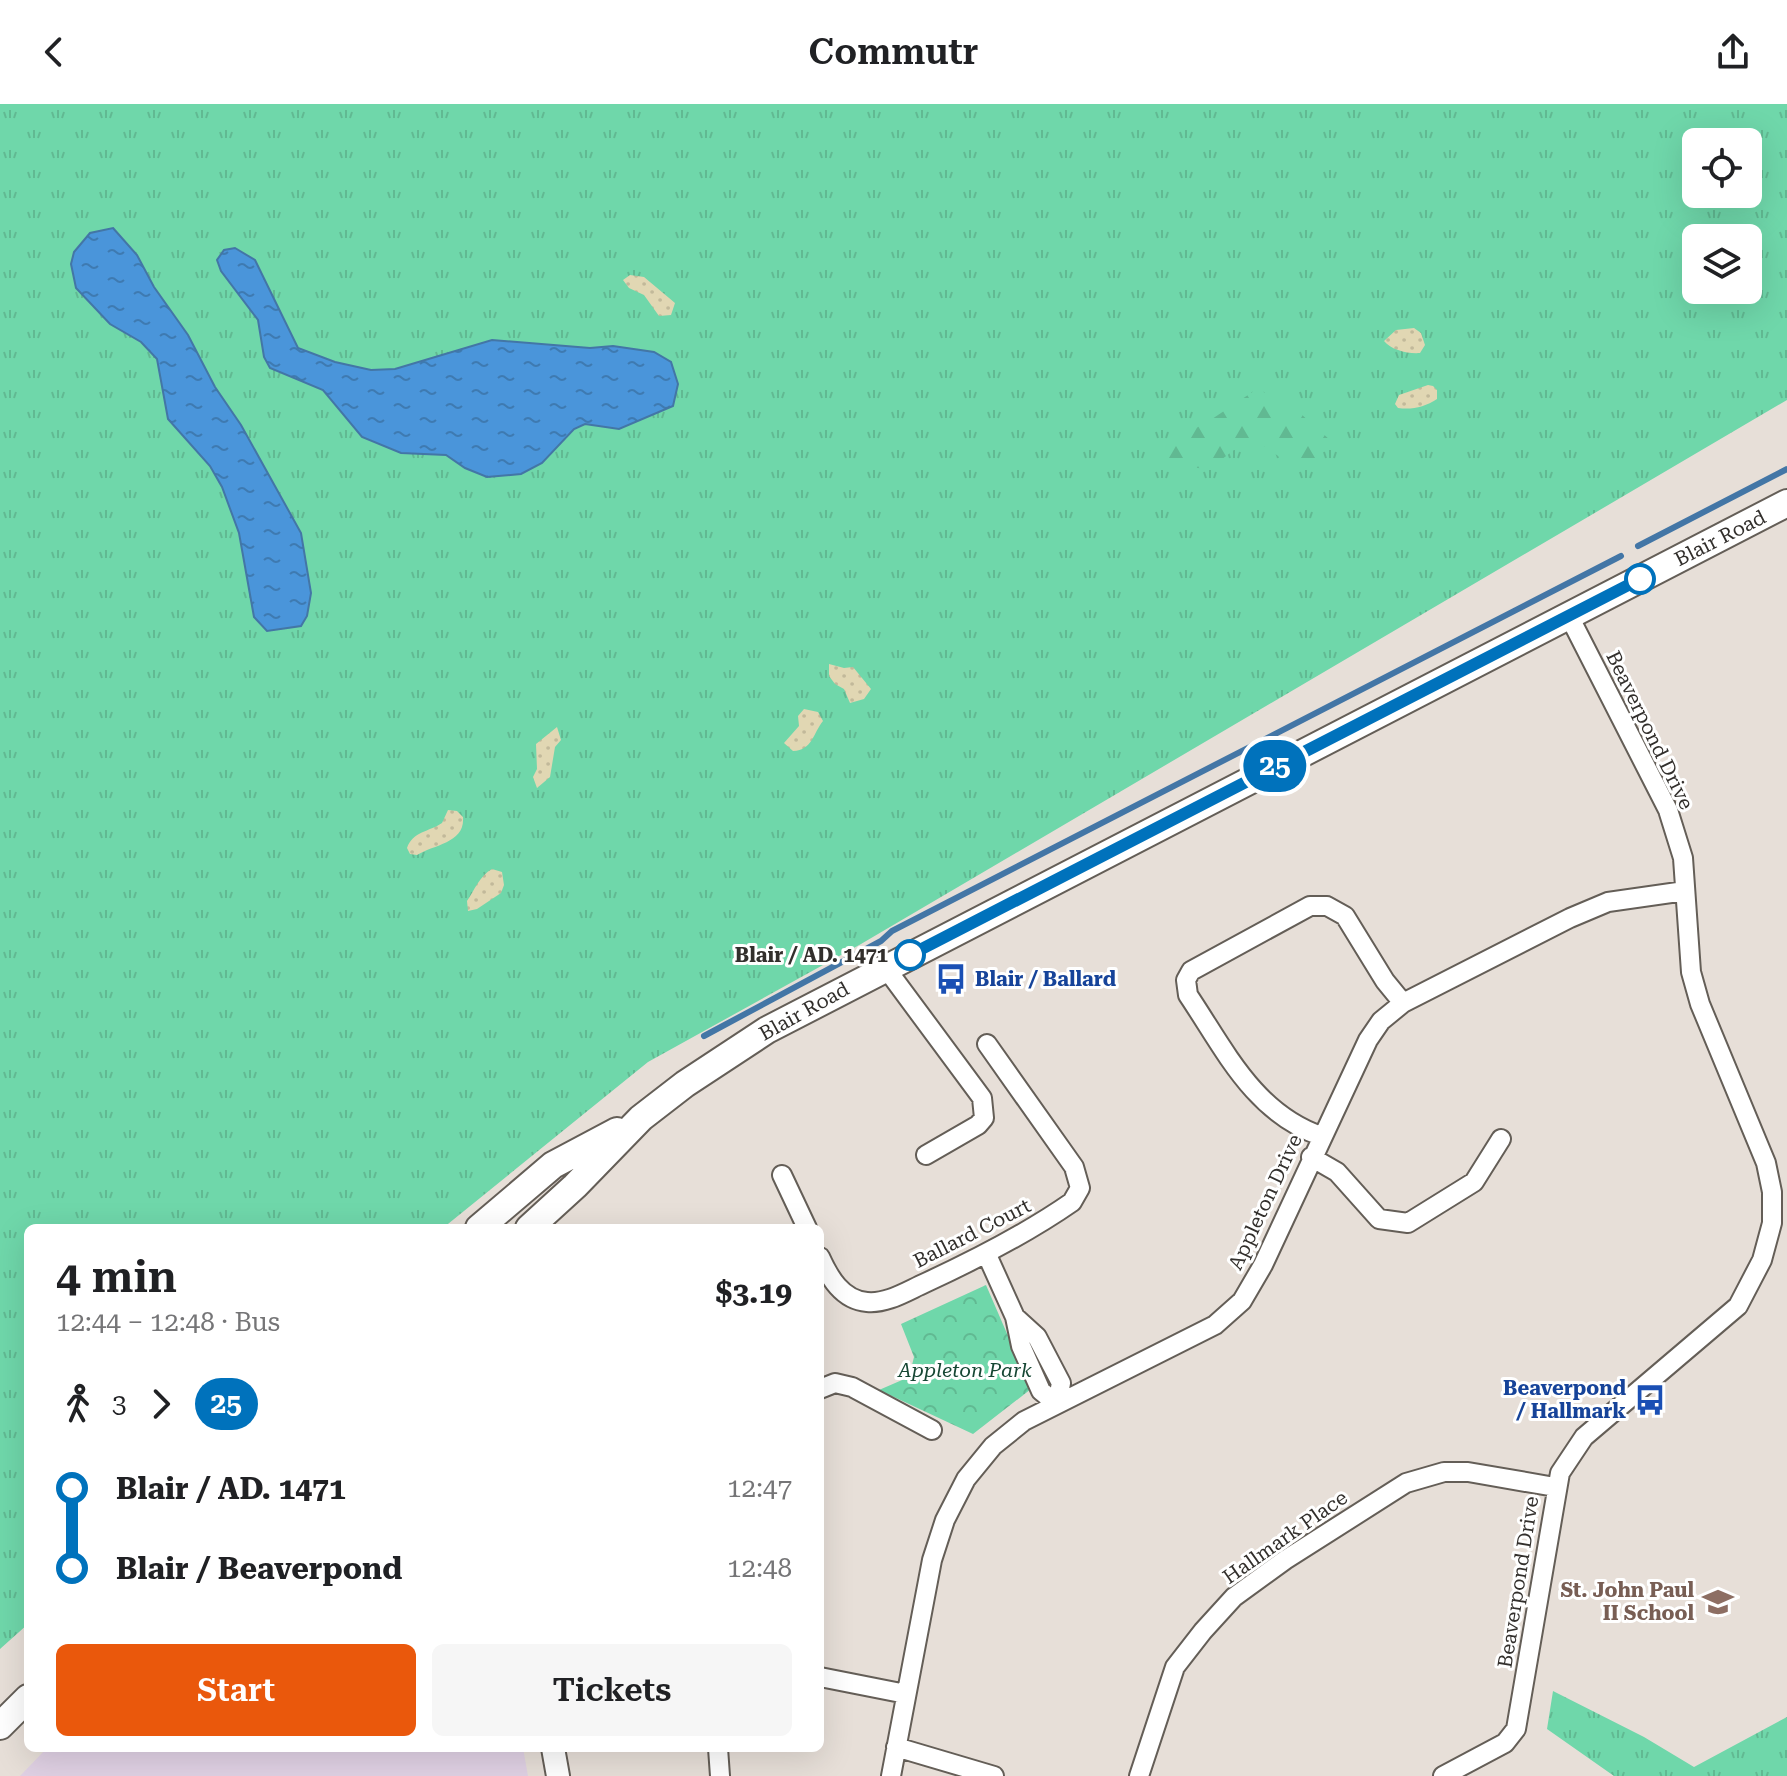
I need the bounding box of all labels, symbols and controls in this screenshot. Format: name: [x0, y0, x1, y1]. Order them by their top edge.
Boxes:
icon: back: [32, 30, 76, 74]
icon: share: [1711, 30, 1755, 74]
text: Commutr: [809, 31, 978, 73]
map controls: [1682, 128, 1762, 304]
button: locate: [1682, 128, 1762, 208]
button: layers: [1682, 224, 1762, 304]
street label: Blair Road: [1670, 505, 1770, 571]
unlabelled marker: [1625, 564, 1655, 594]
street label: Beaverpond Drive: [1601, 647, 1699, 813]
line badge: 25: [1239, 740, 1311, 792]
text: 25: [1259, 749, 1291, 782]
marker: Blair / AD. 1471: [895, 940, 925, 970]
place label: Blair / AD. 1471: [735, 943, 888, 967]
bus stop icon: Blair / Ballard: [934, 962, 968, 996]
place label: Blair / Ballard: [975, 967, 1117, 991]
street label: Blair Road: [755, 976, 853, 1046]
street label: Appleton Drive: [1223, 1130, 1307, 1274]
street label: Ballard Court: [909, 1193, 1035, 1273]
text: 4 min: [56, 1251, 177, 1303]
text: $3.19: [715, 1275, 792, 1310]
text: 12:44 – 12:48 · Bus: [56, 1307, 280, 1337]
park label: Appleton Park: [897, 1358, 1032, 1382]
place label: Beaverpond / Hallmark: [1503, 1376, 1627, 1423]
icon: walk: [56, 1382, 100, 1426]
icon: forward: [139, 1382, 183, 1426]
bus stop icon: Beaverpond / Hallmark: [1633, 1383, 1667, 1417]
text: 25: [211, 1387, 242, 1420]
text: 3: [112, 1389, 127, 1419]
text: Blair / AD. 1471: [116, 1471, 346, 1506]
text: 12:47: [727, 1473, 792, 1503]
street label: Hallmark Place: [1218, 1485, 1352, 1589]
street label: Beaverpond Drive: [1493, 1494, 1543, 1670]
text: Blair / Beaverpond: [116, 1551, 402, 1586]
text: 12:48: [727, 1553, 792, 1583]
place label: St. John Paul II School: [1560, 1578, 1694, 1625]
school or university icon: St. John Paul II School: [1701, 1585, 1735, 1619]
button: Start: [56, 1644, 416, 1736]
button: Tickets: [432, 1644, 792, 1736]

